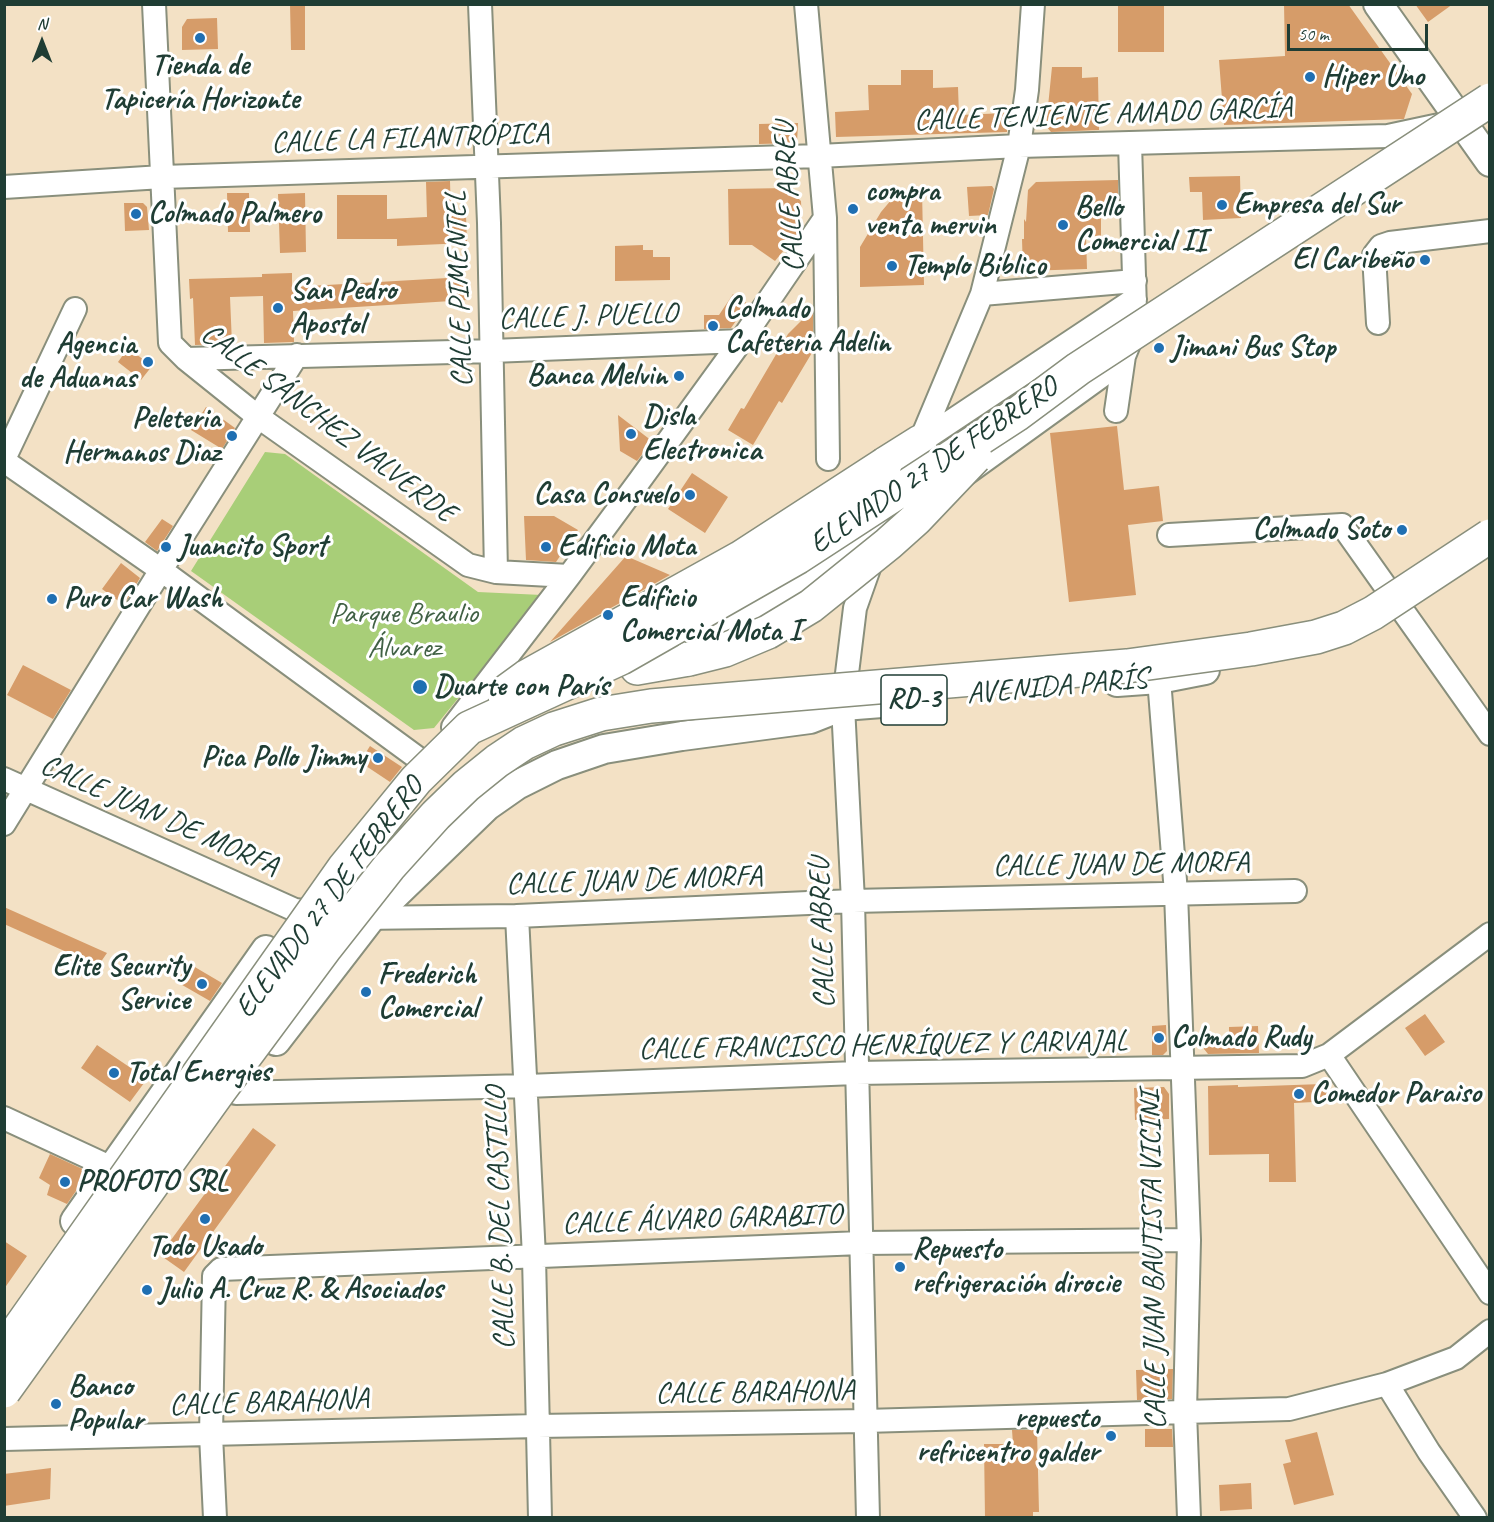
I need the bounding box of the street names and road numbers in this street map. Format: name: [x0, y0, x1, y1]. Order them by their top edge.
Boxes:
street label: CALLE TENIENTE AMADO GARCÍA: [913, 90, 1293, 140]
street label: CALLE LA FILANTRÓPICA: [271, 116, 549, 162]
street label: CALLE ABREU: [767, 121, 813, 273]
street label: CALLE PIMENTEL: [439, 190, 481, 388]
street label: CALLE J. PUELLO: [498, 296, 678, 338]
street label: CALLE SÁNCHEZ VALVERDE: [193, 316, 463, 532]
street label: ELEVADO 27 DE FEBRERO: [803, 369, 1065, 563]
street label: AVENIDA PARÍS: [965, 661, 1149, 713]
road number: RD-3: [881, 675, 947, 725]
street label: CALLE JUAN DE MORFA: [35, 747, 283, 885]
street label: ELEVADO 27 DE FEBRERO: [228, 771, 432, 1025]
street label: CALLE JUAN DE MORFA: [993, 845, 1249, 885]
street label: CALLE ABREU: [802, 857, 844, 1009]
street label: CALLE JUAN DE MORFA: [505, 859, 763, 903]
street label: CALLE FRANCISCO HENRÍQUEZ Y CARVAJAL: [638, 1024, 1128, 1068]
street label: CALLE B. DEL CASTILLO: [478, 1086, 524, 1350]
street label: CALLE JUAN BAUTISTA VICINI: [1133, 1090, 1175, 1430]
street label: CALLE ÁLVARO GARABITO: [562, 1197, 842, 1243]
street label: CALLE BARAHONA: [655, 1373, 855, 1413]
street label: CALLE BARAHONA: [169, 1382, 369, 1424]

